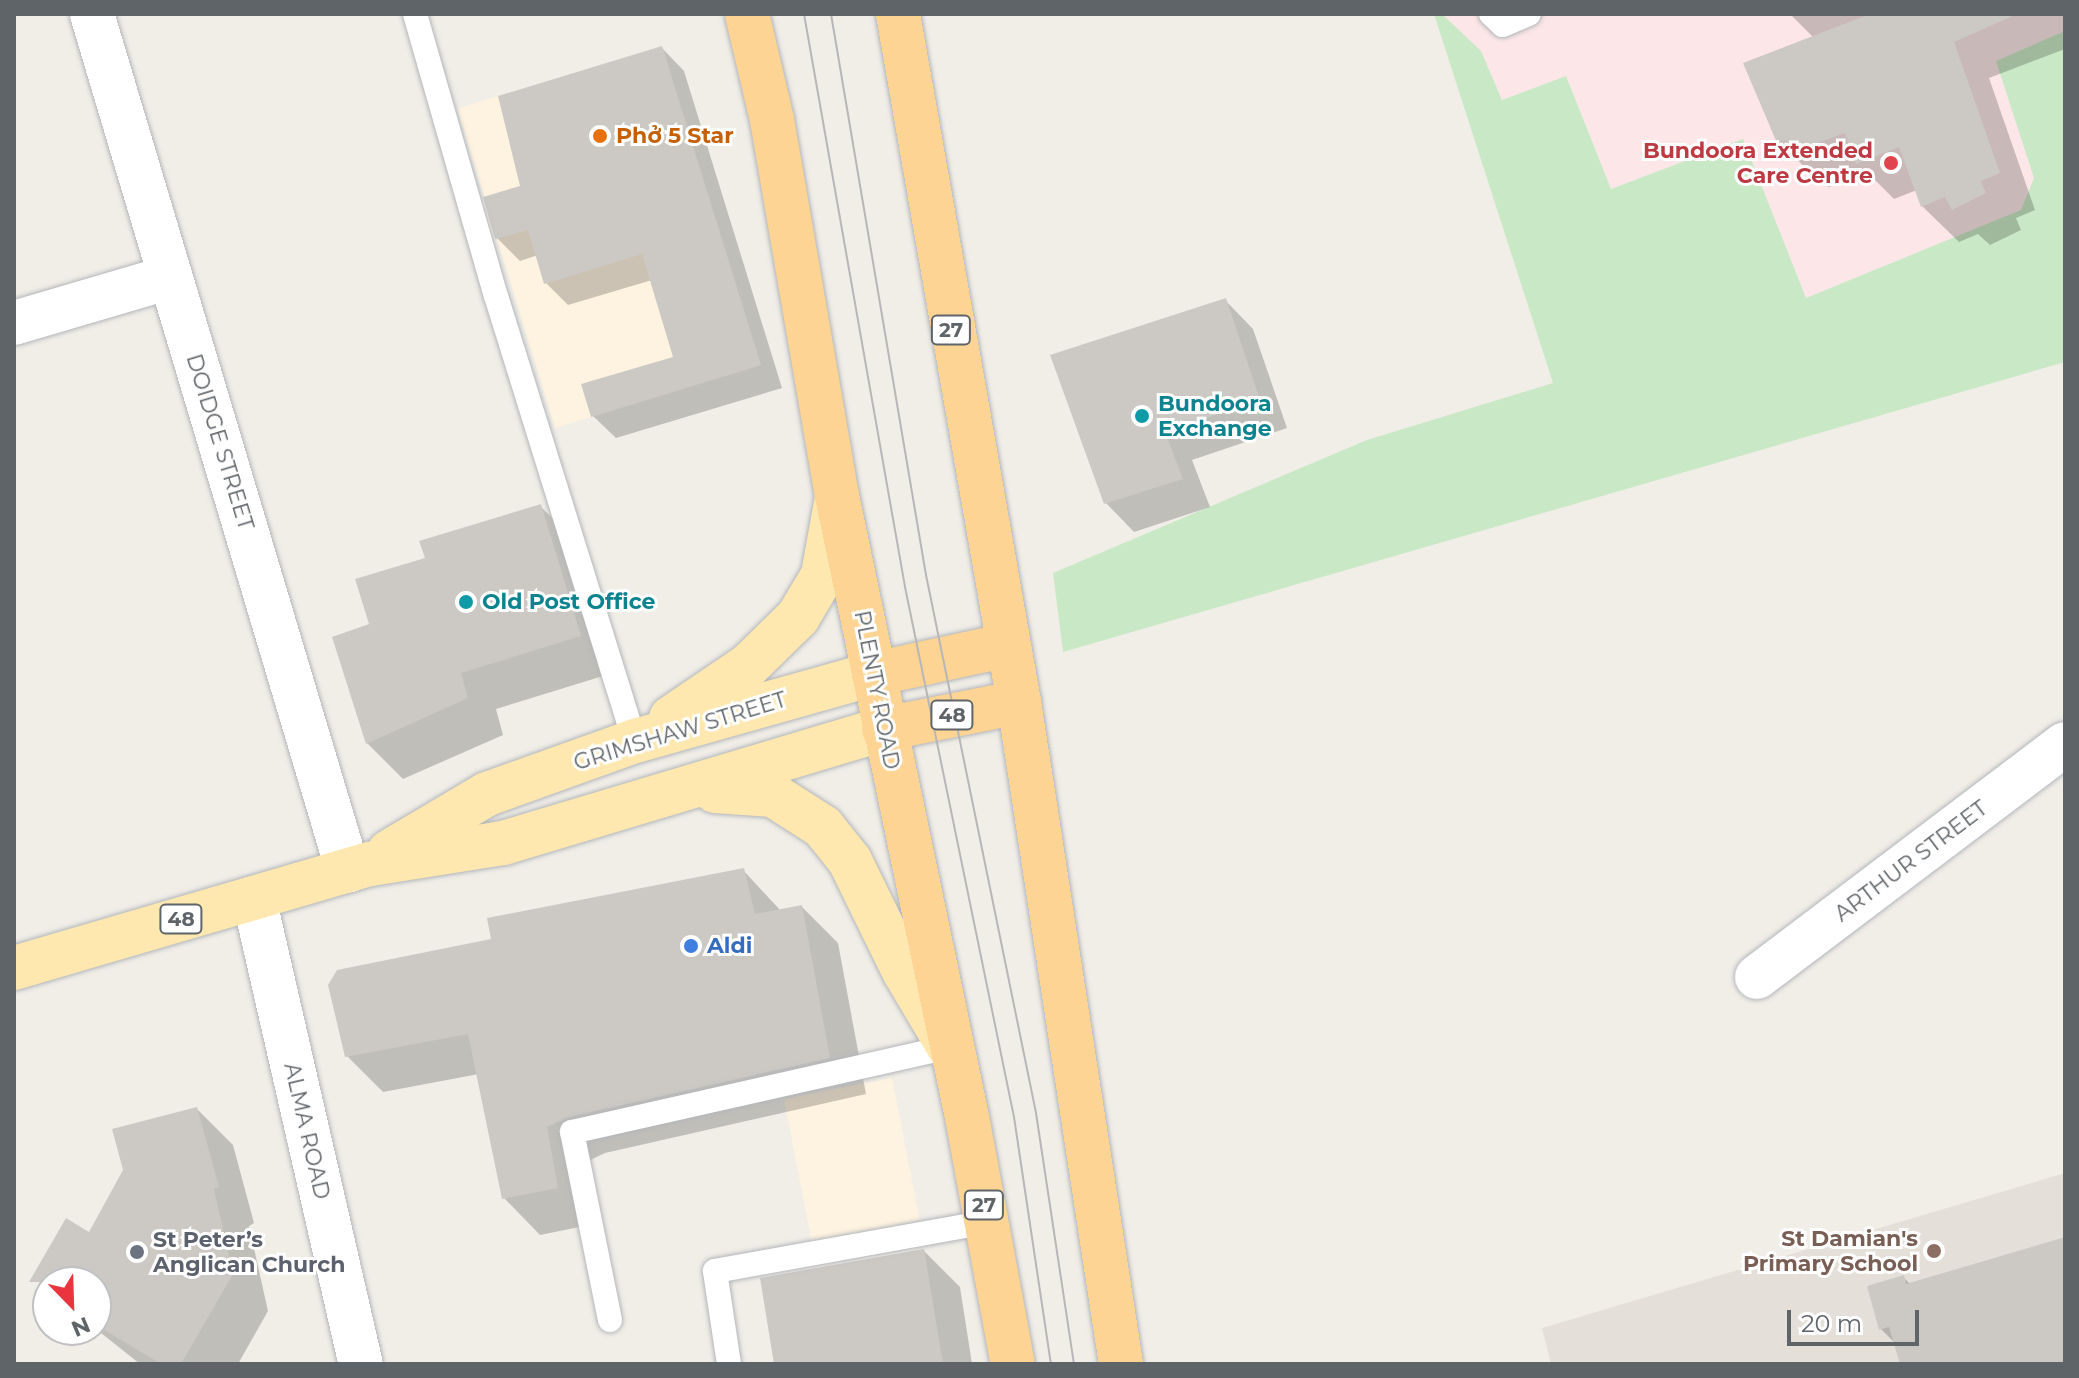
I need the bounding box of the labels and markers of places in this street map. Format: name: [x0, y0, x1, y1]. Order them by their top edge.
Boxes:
place label: Phở 5 Star: [616, 123, 734, 149]
marker: Phở 5 Star: [591, 127, 609, 145]
place label: Bundoora Extended Care Centre: [1643, 137, 1873, 188]
marker: Bundoora Extended Care Centre: [1880, 152, 1902, 174]
place label: Bundoora Exchange: [1158, 390, 1272, 442]
marker: Bundoora Exchange: [1133, 407, 1151, 425]
place label: Old Post Office: [482, 589, 655, 615]
marker: Old Post Office: [457, 593, 475, 611]
place label: Aldi: [707, 933, 752, 959]
marker: Aldi: [682, 937, 700, 955]
place label: St Damian's Primary School: [1743, 1225, 1918, 1276]
place label: St Peter’s Anglican Church: [153, 1226, 345, 1278]
marker: St Damian's Primary School: [1925, 1242, 1943, 1260]
marker: St Peter’s Anglican Church: [128, 1243, 146, 1261]

